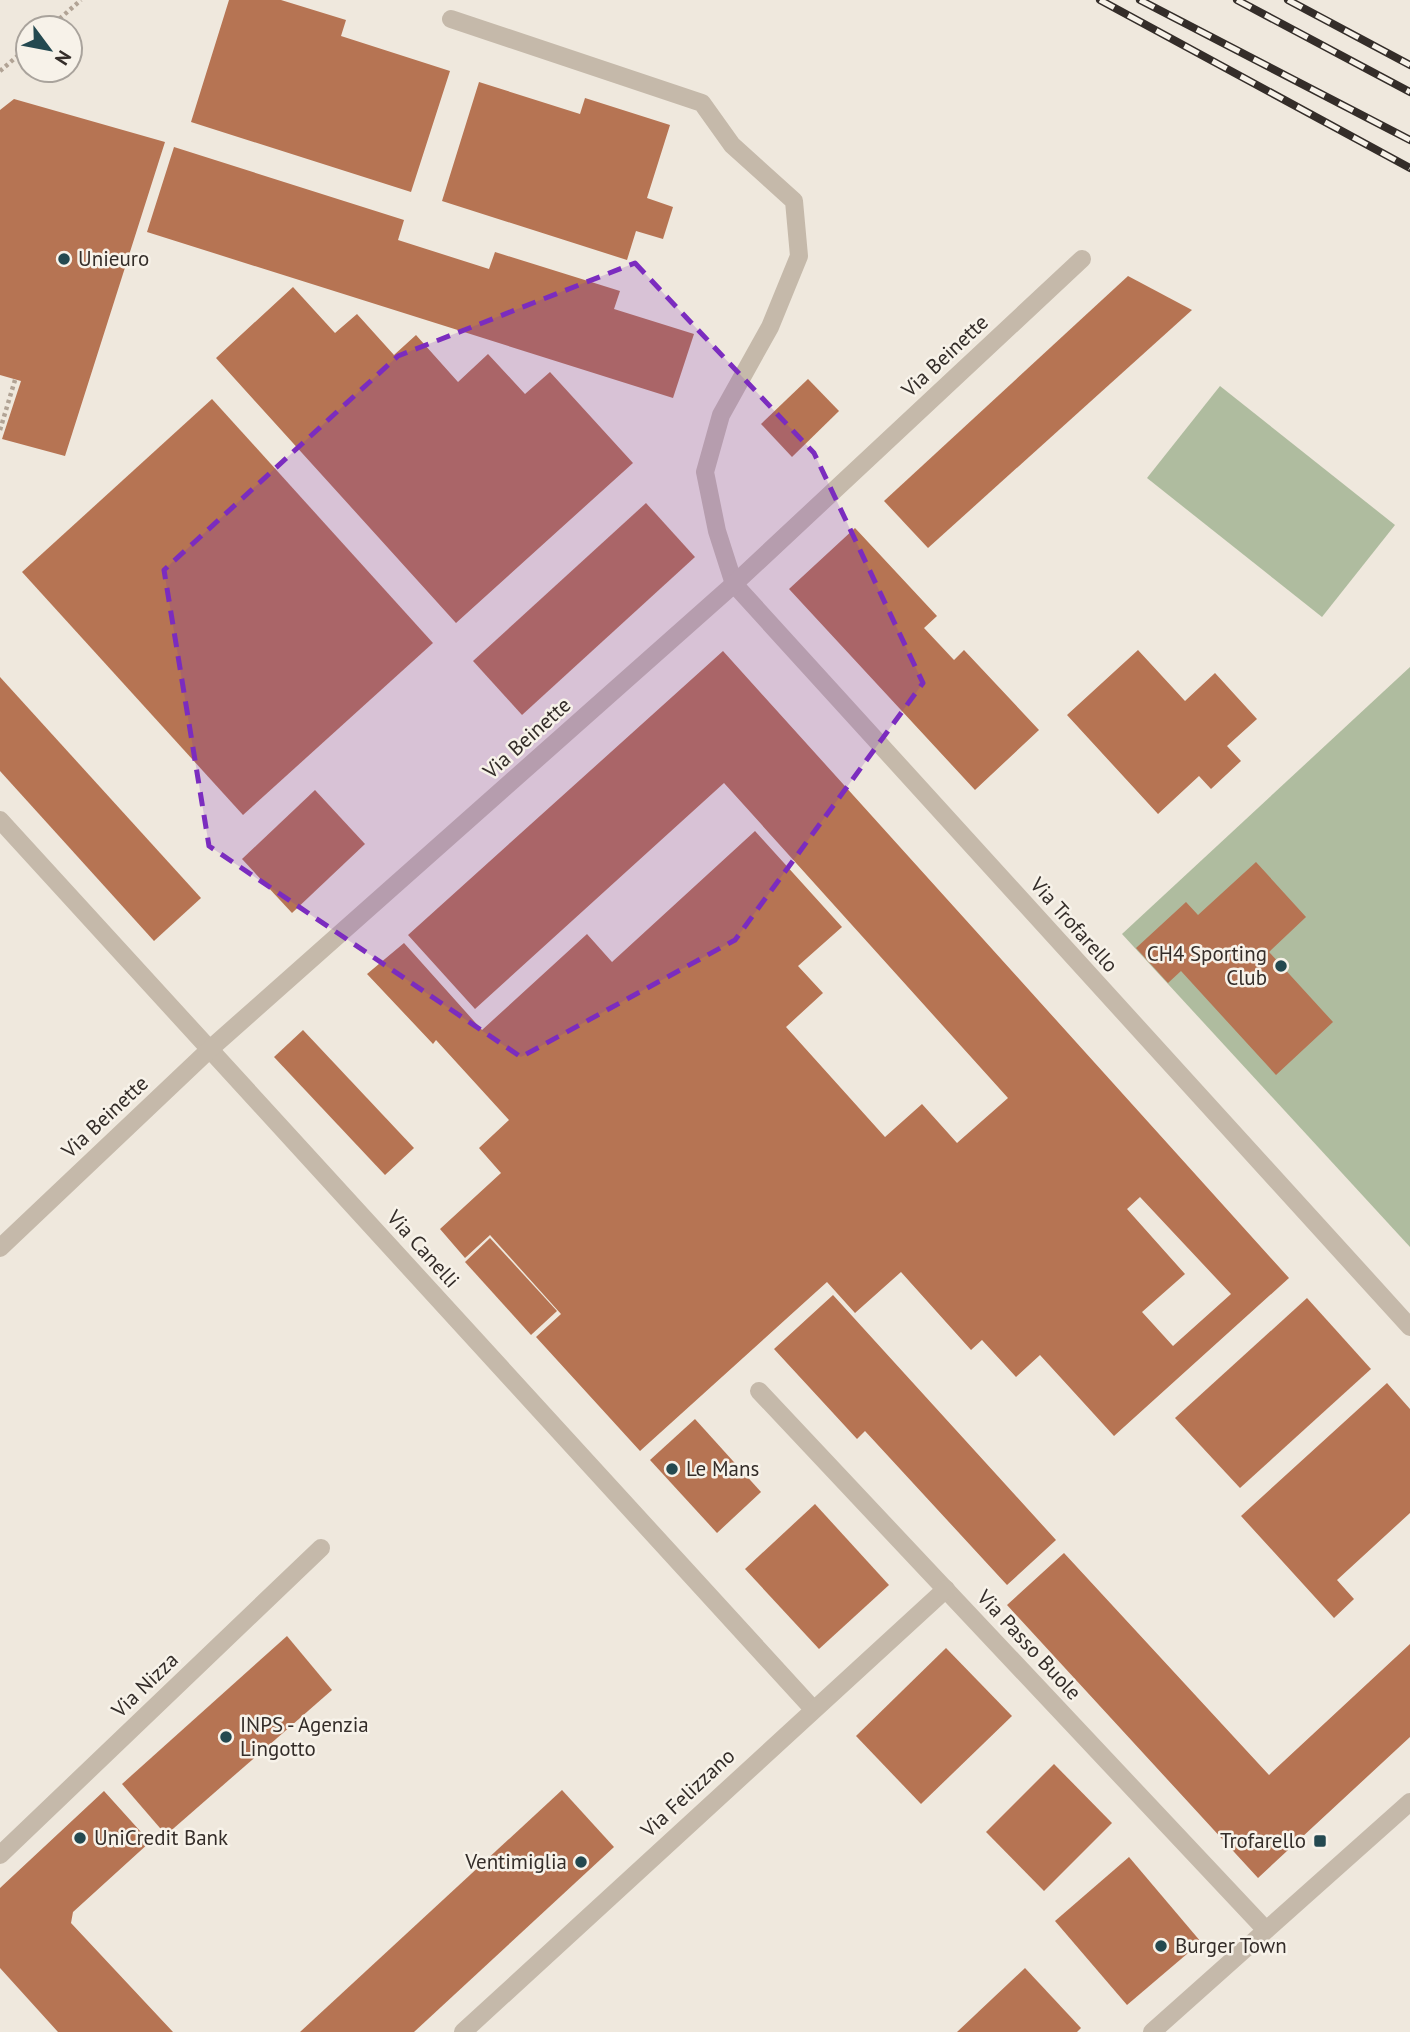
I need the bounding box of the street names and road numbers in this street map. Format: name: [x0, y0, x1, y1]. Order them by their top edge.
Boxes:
street label: Via Beinette: [895, 309, 994, 403]
street label: Via Beinette: [476, 691, 576, 785]
street label: Via Trofarello: [1024, 871, 1124, 978]
street label: Via Beinette: [55, 1070, 154, 1164]
street label: Via Canelli: [381, 1203, 465, 1293]
street label: Via Passo Buole: [971, 1583, 1087, 1705]
street label: Via Nizza: [105, 1646, 184, 1724]
street label: Via Felizzano: [634, 1742, 740, 1844]

